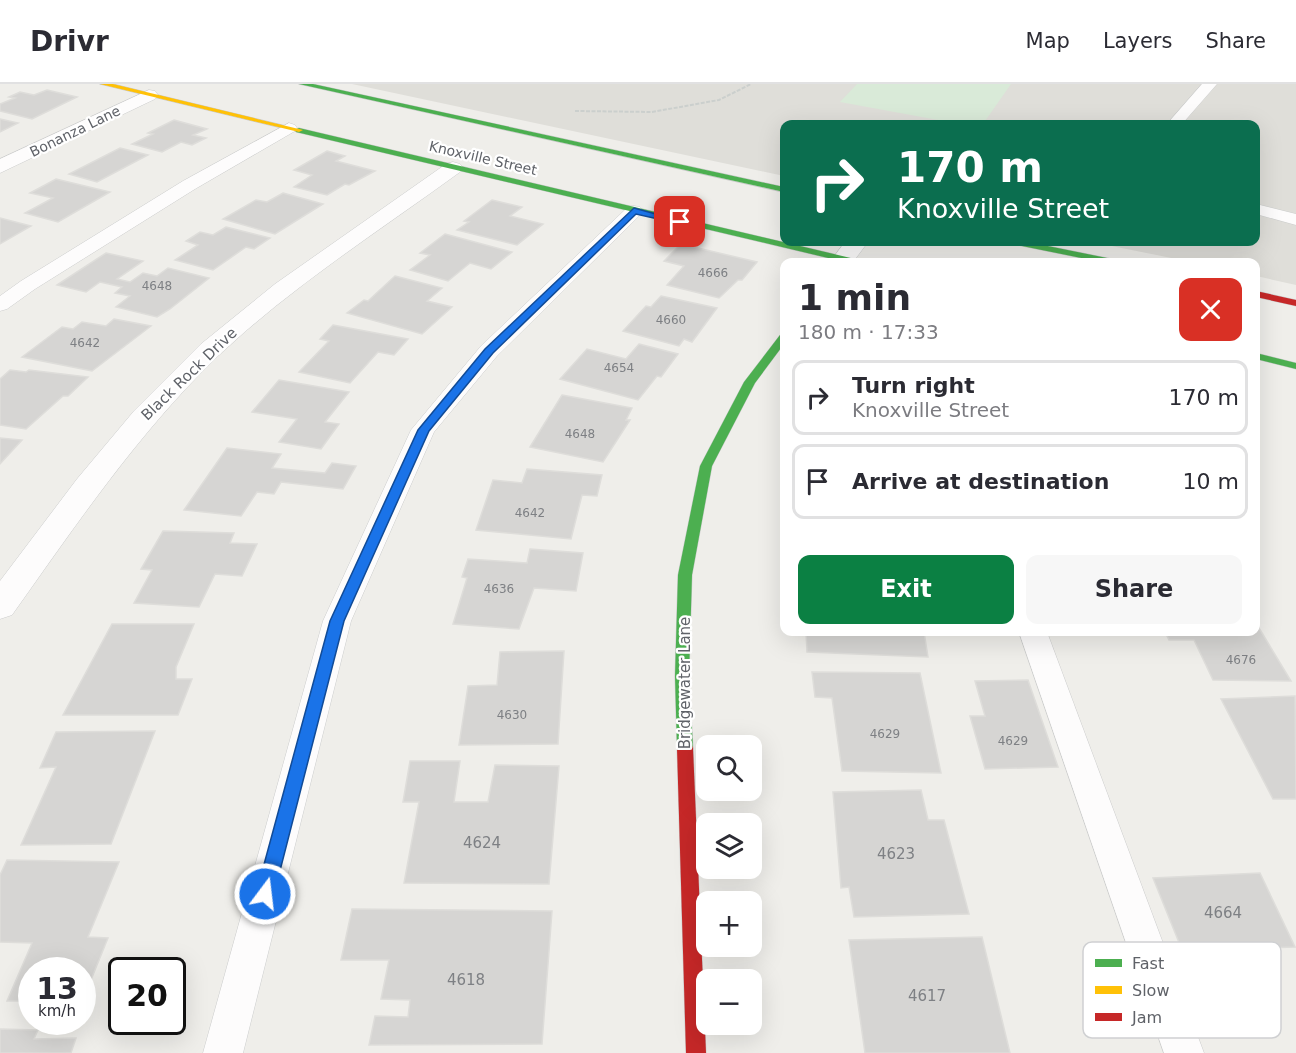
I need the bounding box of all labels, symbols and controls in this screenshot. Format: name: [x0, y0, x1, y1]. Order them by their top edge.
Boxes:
text: Drivr: [30, 25, 109, 58]
text: Map: [1026, 29, 1070, 53]
text: Layers: [1103, 29, 1172, 53]
text: Share: [1205, 29, 1266, 53]
street label: Bonanza Lane: [27, 102, 123, 160]
street label: Knoxville Street: [428, 138, 539, 178]
text: 170 m: [897, 143, 1043, 192]
icon: right: [798, 144, 876, 222]
text: Knoxville Street: [897, 193, 1109, 224]
pin: [654, 196, 705, 247]
icon: arrive: [663, 205, 696, 238]
house number: 4666: [698, 266, 728, 280]
text: 1 min: [798, 277, 911, 318]
button: close: [1179, 278, 1242, 341]
house number: 4648: [142, 279, 172, 293]
house number: 4660: [656, 313, 686, 327]
text: 180 m · 17:33: [798, 320, 939, 344]
street label: Black Rock Drive: [137, 324, 241, 424]
house number: 4642: [70, 336, 100, 350]
house number: 4654: [604, 361, 634, 375]
text: Turn right: [852, 373, 975, 398]
icon: right: [801, 381, 834, 414]
text: 170 m: [1169, 385, 1239, 410]
text: Knoxville Street: [852, 398, 1009, 422]
house number: 4648: [565, 427, 595, 441]
icon: arrive: [801, 465, 834, 498]
text: Arrive at destination: [852, 469, 1109, 494]
text: 10 m: [1183, 469, 1239, 494]
house number: 4642: [515, 506, 545, 520]
button: Exit: [798, 555, 1014, 624]
button: Share: [1026, 555, 1242, 624]
house number: 4636: [484, 582, 514, 596]
street label: Bridgewater Lane: [676, 617, 694, 749]
house number: 4676: [1226, 653, 1256, 667]
house number: 4630: [497, 708, 527, 722]
house number: 4629: [870, 727, 900, 741]
house number: 4629: [998, 734, 1028, 748]
map controls: [696, 735, 762, 1035]
button: search: [696, 735, 762, 801]
button: layers: [696, 813, 762, 879]
house number: 4624: [463, 834, 501, 852]
house number: 4623: [877, 845, 915, 863]
position arrow: [233, 862, 297, 926]
button: +: [696, 891, 762, 957]
house number: 4664: [1204, 904, 1242, 922]
legend: [1083, 942, 1281, 1038]
text: Fast: [1132, 954, 1164, 973]
speed limit sign: 20: [108, 957, 186, 1035]
button: −: [696, 969, 762, 1035]
text: 13: [36, 971, 78, 1006]
house number: 4618: [447, 971, 485, 989]
text: Slow: [1132, 981, 1169, 1000]
house number: 4617: [908, 987, 946, 1005]
text: km/h: [38, 1002, 76, 1020]
text: Jam: [1131, 1008, 1162, 1027]

